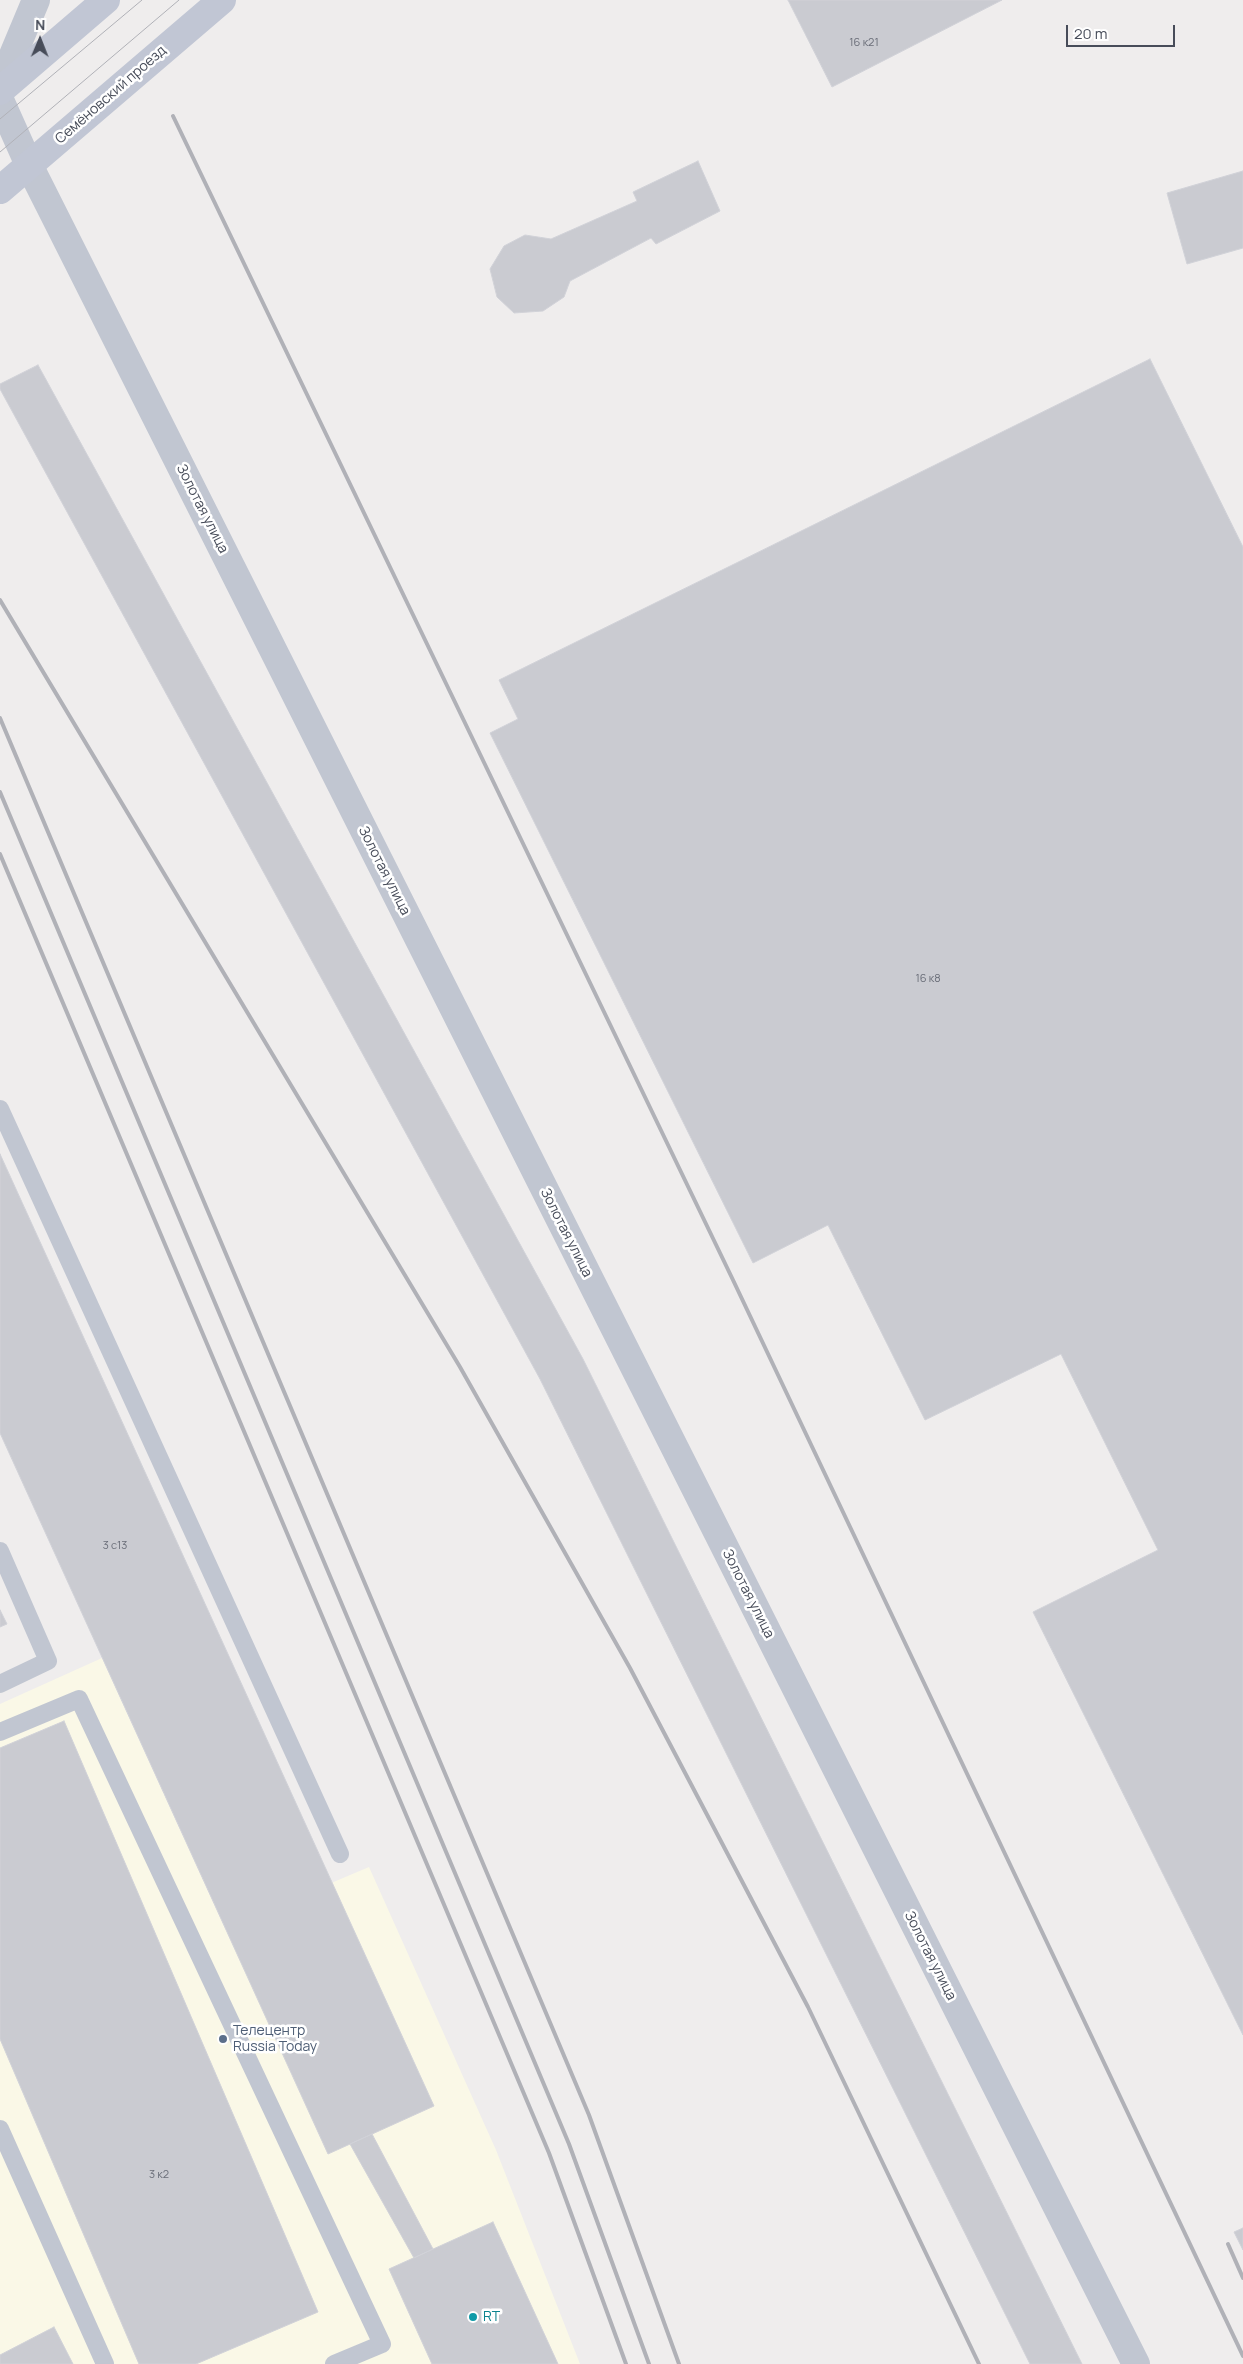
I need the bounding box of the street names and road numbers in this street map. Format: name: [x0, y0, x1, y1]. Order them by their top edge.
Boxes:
street label: Семёновский проезд: [52, 42, 170, 148]
street label: Золотая улица: [172, 462, 232, 556]
street label: Золотая улица: [354, 824, 414, 918]
street label: Золотая улица: [536, 1186, 596, 1280]
street label: Золотая улица: [718, 1547, 778, 1641]
street label: Золотая улица: [900, 1909, 960, 2003]

